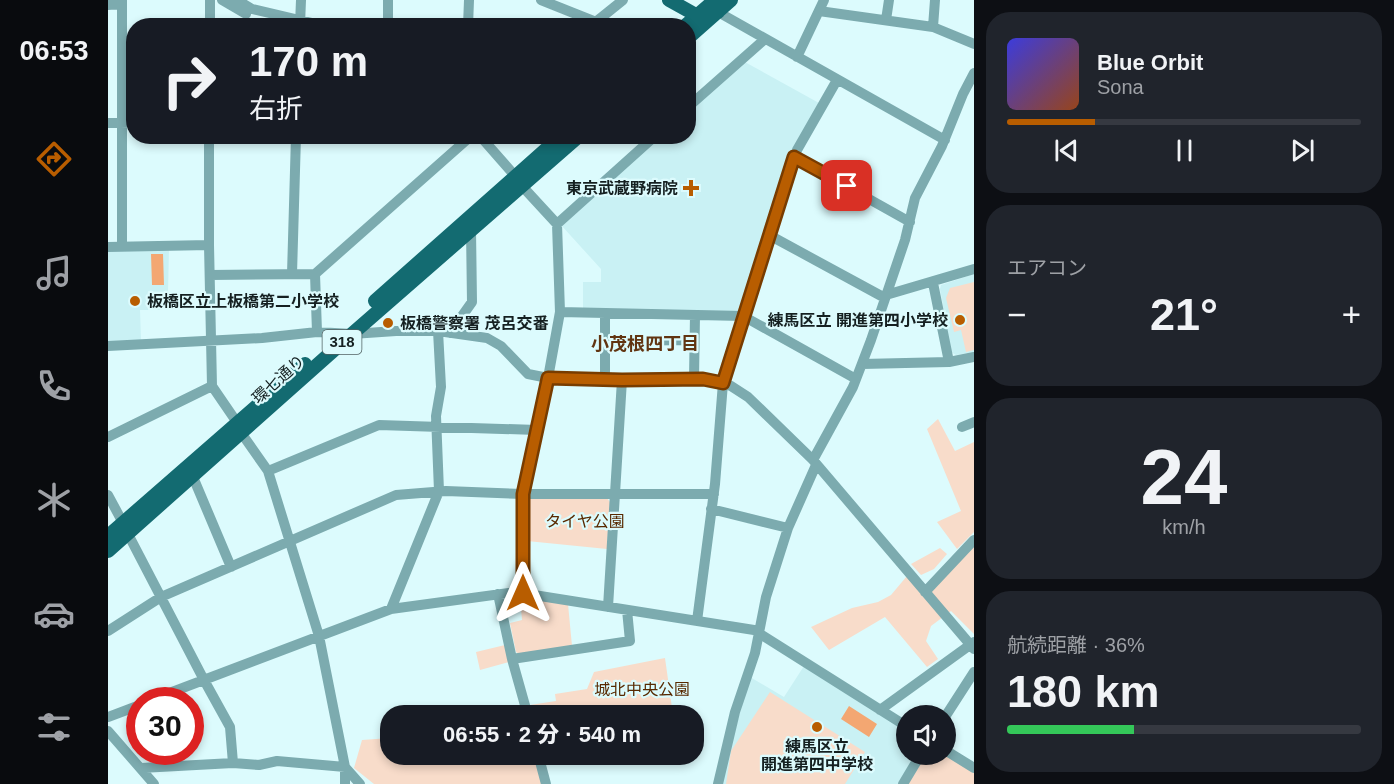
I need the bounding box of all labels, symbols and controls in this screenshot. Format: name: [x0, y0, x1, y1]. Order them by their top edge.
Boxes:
text: 06:53: [19, 36, 89, 66]
text: 170 m: [249, 38, 368, 85]
icon: right: [150, 42, 228, 120]
text: Blue Orbit: [1097, 50, 1203, 75]
text: Sona: [1097, 76, 1144, 98]
text: 右折: [249, 94, 303, 124]
icon: previous: [1050, 134, 1083, 167]
icon: pause: [1168, 134, 1201, 167]
icon: next: [1286, 134, 1319, 167]
icon: directions: [33, 138, 75, 180]
pin: [821, 160, 872, 211]
icon: arrive: [830, 169, 863, 202]
marker: 東京武蔵野病院: [682, 179, 700, 197]
place label: 東京武蔵野病院: [566, 180, 678, 197]
icon: music: [33, 252, 75, 294]
text: エアコン: [1007, 257, 1087, 279]
text: 21°: [1150, 289, 1218, 340]
place label: 板橋区立上板橋第二小学校: [147, 293, 339, 310]
marker: 板橋区立上板橋第二小学校: [128, 294, 142, 308]
text: −: [1007, 296, 1026, 333]
text: +: [1342, 296, 1361, 333]
place label: 練馬区立 開進第四小学校: [768, 312, 948, 329]
marker: 練馬区立 開進第四小学校: [953, 313, 967, 327]
place label: 板橋警察署 茂呂交番: [400, 315, 548, 332]
marker: 板橋警察署 茂呂交番: [381, 316, 395, 330]
road number: 318: [322, 330, 362, 354]
district label: 小茂根四丁目: [591, 334, 699, 354]
street label: 環七通り: [249, 352, 308, 407]
icon: phone: [33, 365, 75, 407]
text: 24: [1141, 433, 1227, 521]
icon: climate: [33, 479, 75, 521]
park label: タイヤ公園: [545, 513, 625, 530]
text: km/h: [1162, 516, 1206, 538]
position arrow: [491, 561, 555, 625]
icon: car: [33, 593, 75, 635]
text: 航続距離 · 36%: [1007, 634, 1145, 656]
text: 180 km: [1007, 666, 1160, 717]
park label: 城北中央公園: [594, 681, 690, 698]
speed limit sign: 30: [126, 687, 204, 765]
map controls: [896, 705, 956, 765]
button: sound: [896, 705, 956, 765]
icon: filters: [33, 706, 75, 748]
marker: 練馬区立 開進第四中学校: [810, 720, 824, 734]
text: 06:55 · 2 分 · 540 m: [443, 722, 641, 747]
place label: 練馬区立 開進第四中学校: [761, 738, 873, 773]

